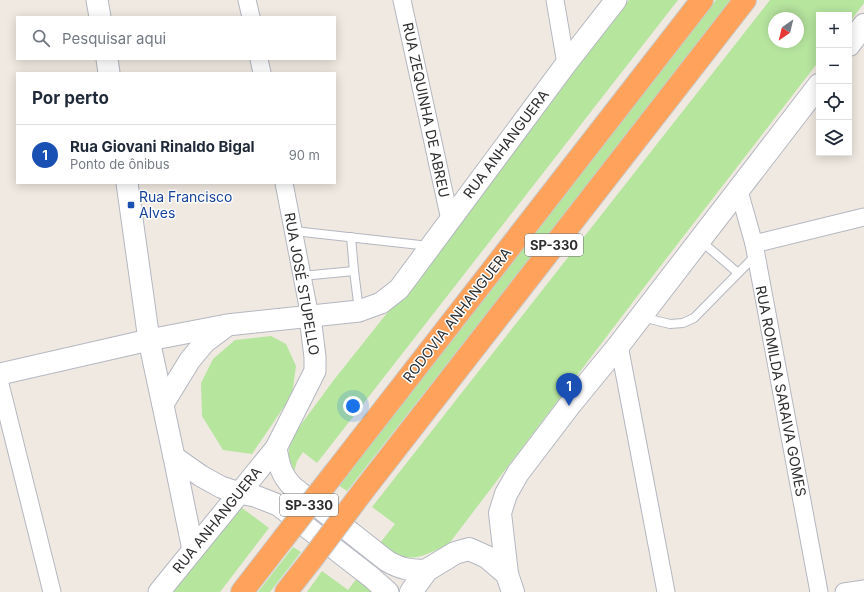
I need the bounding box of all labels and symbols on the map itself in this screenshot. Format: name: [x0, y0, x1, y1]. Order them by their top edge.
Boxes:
north arrow: [768, 12, 804, 48]
street label: RUA ZEQUINHA DE ABREU: [400, 21, 453, 199]
street label: RUA ANHANGUERA: [459, 86, 552, 201]
place label: Rua Francisco Alves: [139, 188, 233, 221]
marker: Rua Francisco Alves: [126, 200, 136, 210]
street label: RUA JOSÉ STUPELLO: [282, 211, 323, 357]
road number: SP-330: [525, 234, 583, 256]
street label: RODOVIA ANHANGUERA: [399, 244, 515, 385]
street label: RUA ROMILDA SARAIVA GOMES: [753, 284, 810, 498]
pin: 1: [556, 373, 582, 406]
your location: [343, 396, 363, 416]
street label: RUA ANHANGUERA: [169, 463, 265, 576]
road number: SP-330: [280, 494, 338, 516]

